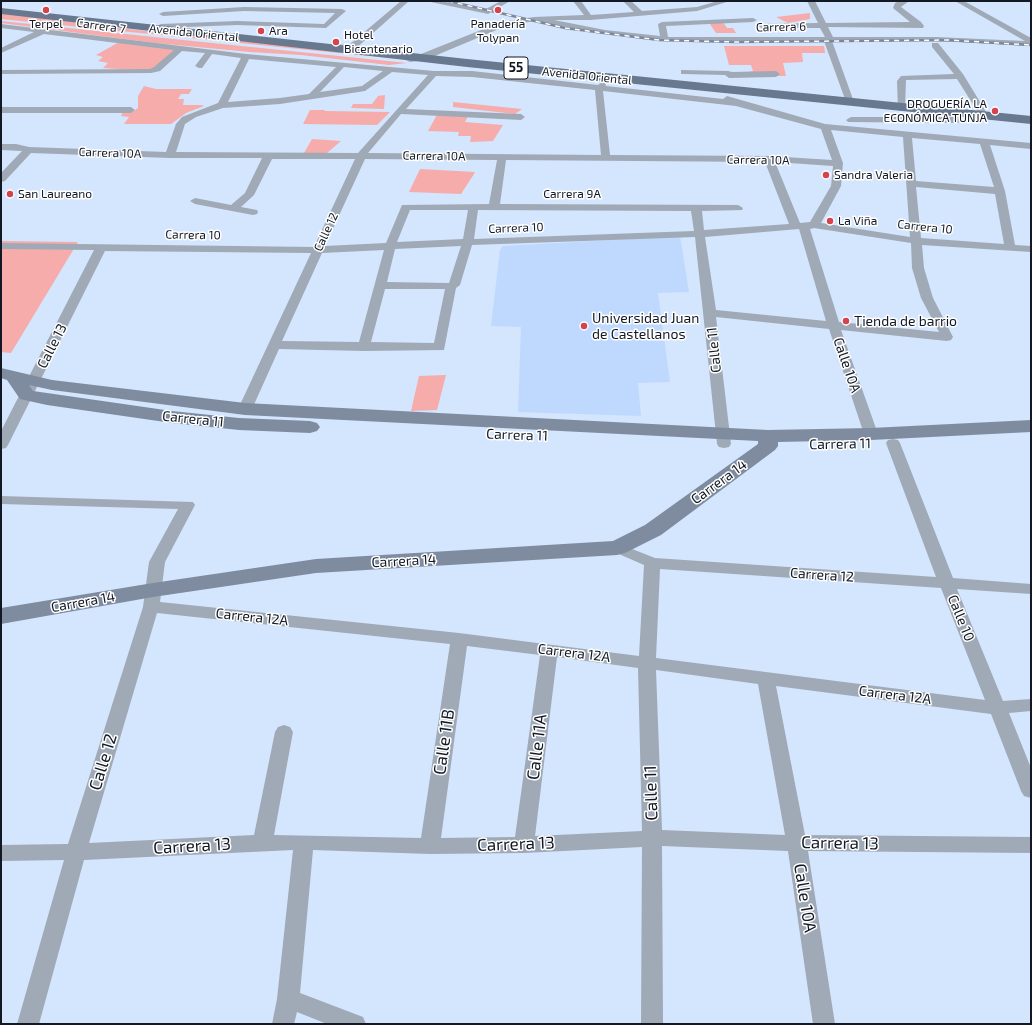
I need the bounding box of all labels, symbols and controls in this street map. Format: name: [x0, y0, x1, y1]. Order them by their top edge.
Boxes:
marker: Terpel: [41, 5, 51, 15]
marker: Panadería Tolypan: [493, 5, 503, 15]
street label: Carrera 7: [75, 15, 127, 37]
place label: Terpel: [29, 17, 63, 31]
place label: Panadería Tolypan: [471, 17, 525, 45]
street label: Carrera 6: [756, 19, 806, 35]
street label: Avenida Oriental: [148, 21, 240, 45]
place label: Ara: [269, 24, 288, 38]
marker: Ara: [256, 26, 266, 36]
place label: Hotel Bicentenario: [344, 28, 413, 56]
marker: Hotel Bicentenario: [331, 37, 341, 47]
road number: 55: [504, 57, 528, 79]
street label: Avenida Oriental: [541, 64, 633, 88]
place label: DROGUERÍA LA ECONÓMICA TUNJA: [884, 97, 987, 125]
marker: DROGUERÍA LA ECONÓMICA TUNJA: [990, 106, 1000, 116]
street label: Carrera 10A: [78, 145, 142, 161]
street label: Carrera 10A: [402, 148, 466, 164]
street label: Carrera 10A: [726, 152, 790, 168]
place label: Sandra Valeria: [834, 168, 913, 182]
marker: Sandra Valeria: [821, 170, 831, 180]
place label: San Laureano: [18, 187, 92, 201]
street label: Carrera 9A: [543, 187, 601, 201]
marker: San Laureano: [5, 189, 15, 199]
street label: Calle 12: [311, 210, 341, 254]
place label: La Viña: [838, 214, 877, 228]
marker: La Viña: [825, 216, 835, 226]
street label: Carrera 10: [897, 217, 953, 237]
street label: Carrera 10: [488, 220, 544, 236]
street label: Carrera 10: [165, 227, 221, 243]
place label: Universidad Juan de Castellanos: [592, 310, 699, 342]
place label: Tienda de barrio: [854, 313, 957, 329]
marker: Tienda de barrio: [841, 316, 851, 326]
street label: Calle 13: [34, 321, 70, 371]
marker: Universidad Juan de Castellanos: [579, 321, 589, 331]
street label: Calle 11: [703, 326, 725, 374]
street label: Calle 10A: [830, 335, 864, 395]
street label: Carrera 11: [161, 407, 225, 431]
street label: Carrera 11: [486, 426, 548, 444]
street label: Carrera 11: [809, 435, 871, 453]
street label: Carrera 14: [688, 456, 750, 508]
street label: Carrera 14: [371, 551, 437, 571]
street label: Carrera 12: [789, 564, 855, 586]
street label: Carrera 14: [50, 588, 116, 616]
street label: Calle 10: [944, 592, 978, 644]
street label: Carrera 12A: [215, 605, 289, 629]
street label: Carrera 12A: [537, 640, 611, 666]
street label: Carrera 12A: [858, 682, 932, 708]
street label: Calle 11B: [429, 708, 459, 776]
street label: Calle 11A: [523, 713, 551, 781]
street label: Calle 12: [85, 731, 121, 793]
street label: Calle 11: [640, 765, 662, 821]
street label: Carrera 13: [477, 832, 555, 856]
street label: Carrera 13: [801, 832, 879, 854]
street label: Carrera 13: [153, 834, 231, 858]
street label: Calle 10A: [789, 862, 821, 934]

